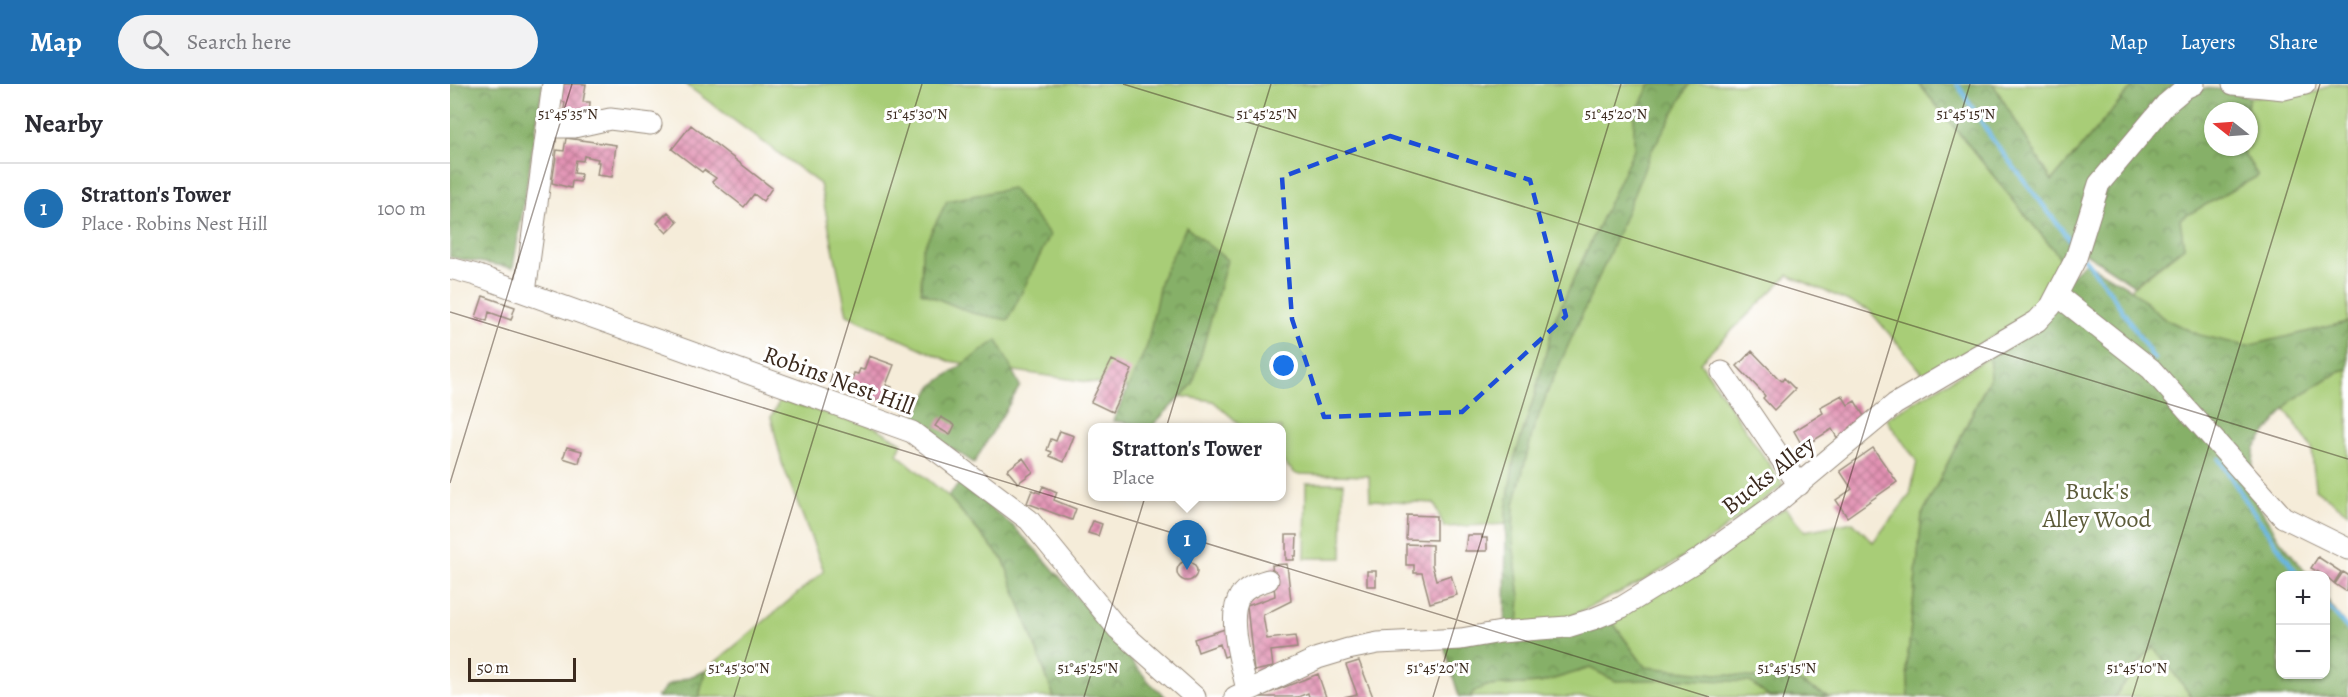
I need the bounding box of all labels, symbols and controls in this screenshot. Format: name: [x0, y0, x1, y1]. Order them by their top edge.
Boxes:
search box: [118, 15, 538, 69]
text: Map: [30, 23, 82, 61]
icon: search: [139, 26, 172, 59]
text: Search here: [187, 27, 291, 57]
text: Map: [2109, 28, 2148, 56]
text: Layers: [2181, 28, 2236, 56]
text: Share: [2269, 28, 2318, 56]
north arrow: [2204, 102, 2258, 156]
text: 51°45'35"N: [538, 104, 598, 124]
text: 51°45'30"N: [886, 104, 948, 124]
text: 51°45'25"N: [1237, 104, 1298, 124]
text: 51°45'20"N: [1585, 104, 1647, 124]
text: 51°45'15"N: [1937, 104, 1996, 124]
text: Nearby: [24, 106, 103, 141]
text: Stratton's Tower: [81, 180, 231, 210]
text: 1: [40, 195, 47, 222]
text: 100 m: [377, 195, 426, 222]
text: Place · Robins Nest Hill: [81, 210, 267, 237]
street label: Robins Nest Hill: [759, 338, 919, 422]
your location: [1269, 351, 1298, 380]
popup: [1088, 423, 1286, 501]
street label: Bucks Alley: [1715, 428, 1822, 522]
text: Stratton's Tower: [1112, 434, 1262, 464]
text: Place: [1112, 464, 1154, 491]
park label: Buck's Alley Wood: [2042, 475, 2152, 535]
pin: 1: [1168, 520, 1206, 570]
map controls: [2276, 571, 2330, 679]
button: +: [2276, 571, 2330, 625]
button: −: [2276, 625, 2330, 679]
scale bar: [468, 655, 576, 682]
text: 50 m: [477, 657, 509, 679]
text: 51°45'30"N: [708, 658, 770, 678]
text: 51°45'25"N: [1058, 658, 1119, 678]
text: 51°45'20"N: [1407, 658, 1469, 678]
text: 51°45'15"N: [1758, 658, 1817, 678]
text: 51°45'10"N: [2107, 658, 2167, 678]

